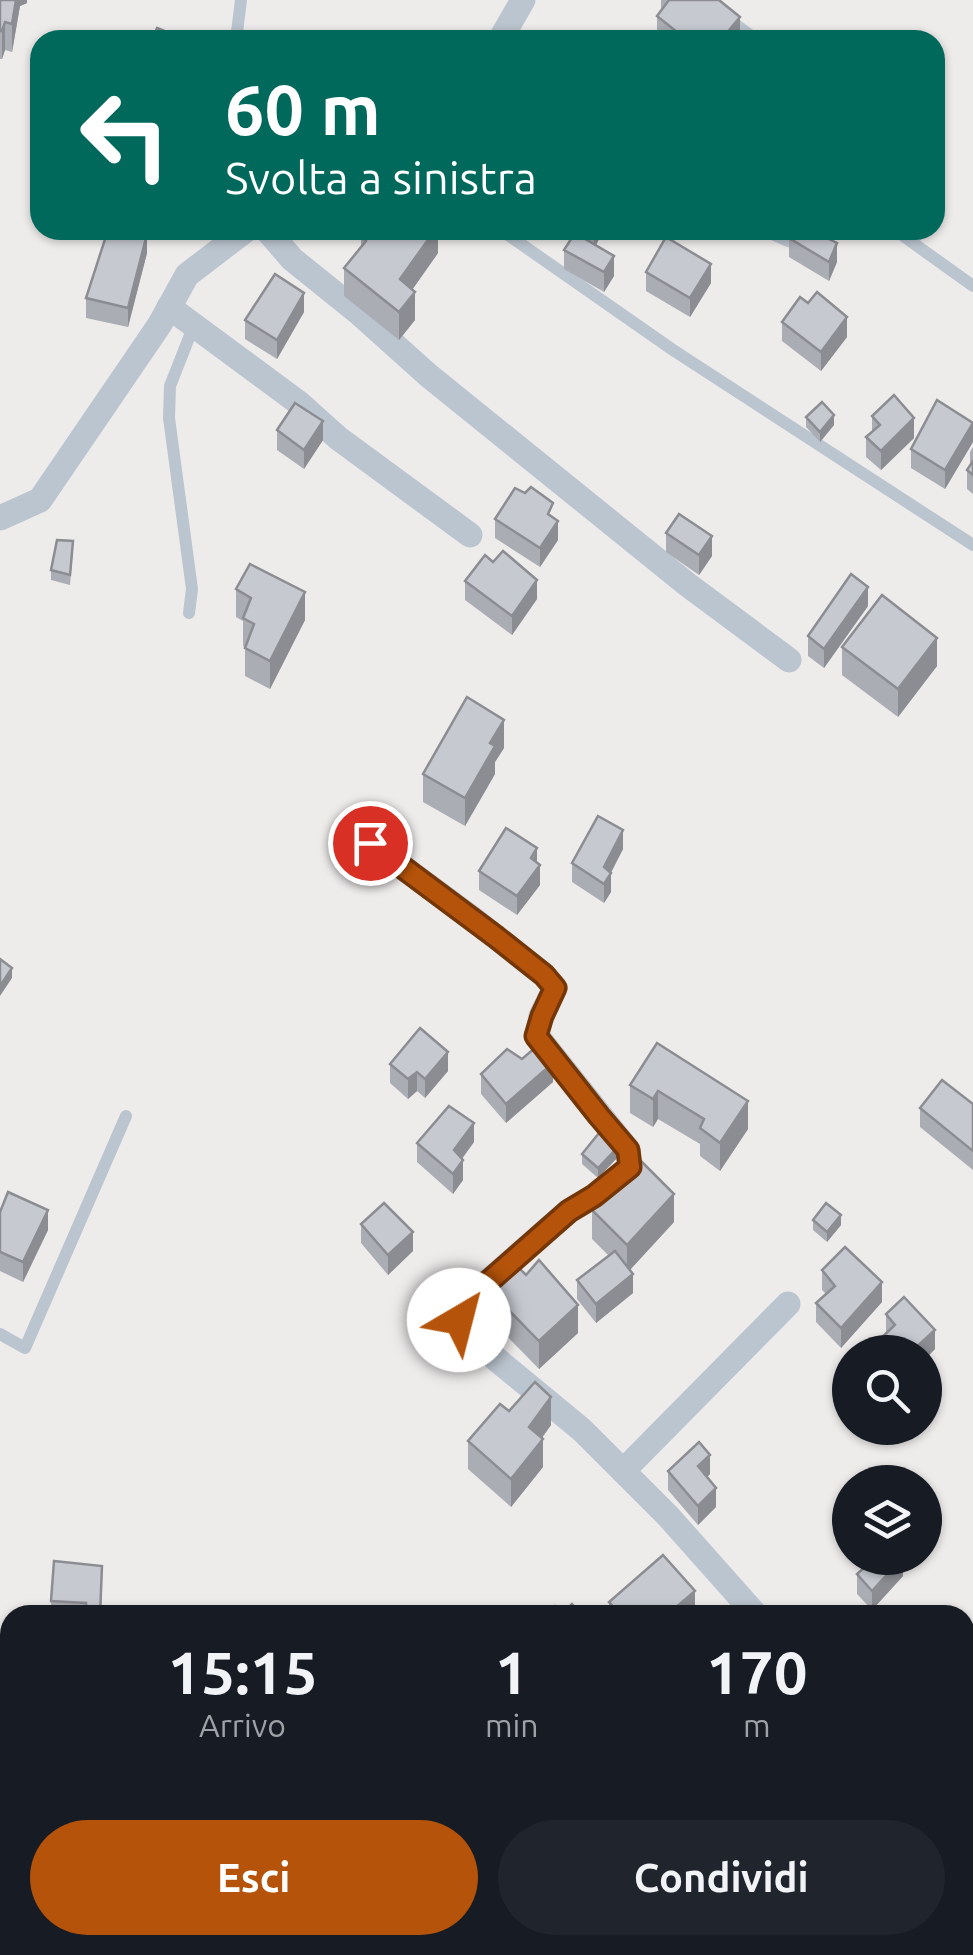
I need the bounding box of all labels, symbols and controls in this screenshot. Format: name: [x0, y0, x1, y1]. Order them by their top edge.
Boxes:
icon: left: [60, 70, 190, 200]
text: 60 m: [225, 70, 381, 148]
text: Svolta a sinistra: [225, 152, 537, 203]
pin: [328, 801, 413, 886]
icon: arrive: [343, 816, 398, 871]
position arrow: [407, 1268, 511, 1372]
map controls: [832, 1335, 942, 1575]
button: search: [832, 1335, 942, 1445]
button: layers: [832, 1465, 942, 1575]
text: 15:15: [167, 1638, 318, 1705]
text: 1: [495, 1638, 529, 1705]
text: 170: [706, 1638, 808, 1705]
text: Arrivo: [199, 1707, 286, 1743]
text: min: [485, 1707, 539, 1743]
text: m: [743, 1707, 771, 1743]
button: Esci: [30, 1820, 478, 1935]
button: Condividi: [498, 1820, 945, 1935]

